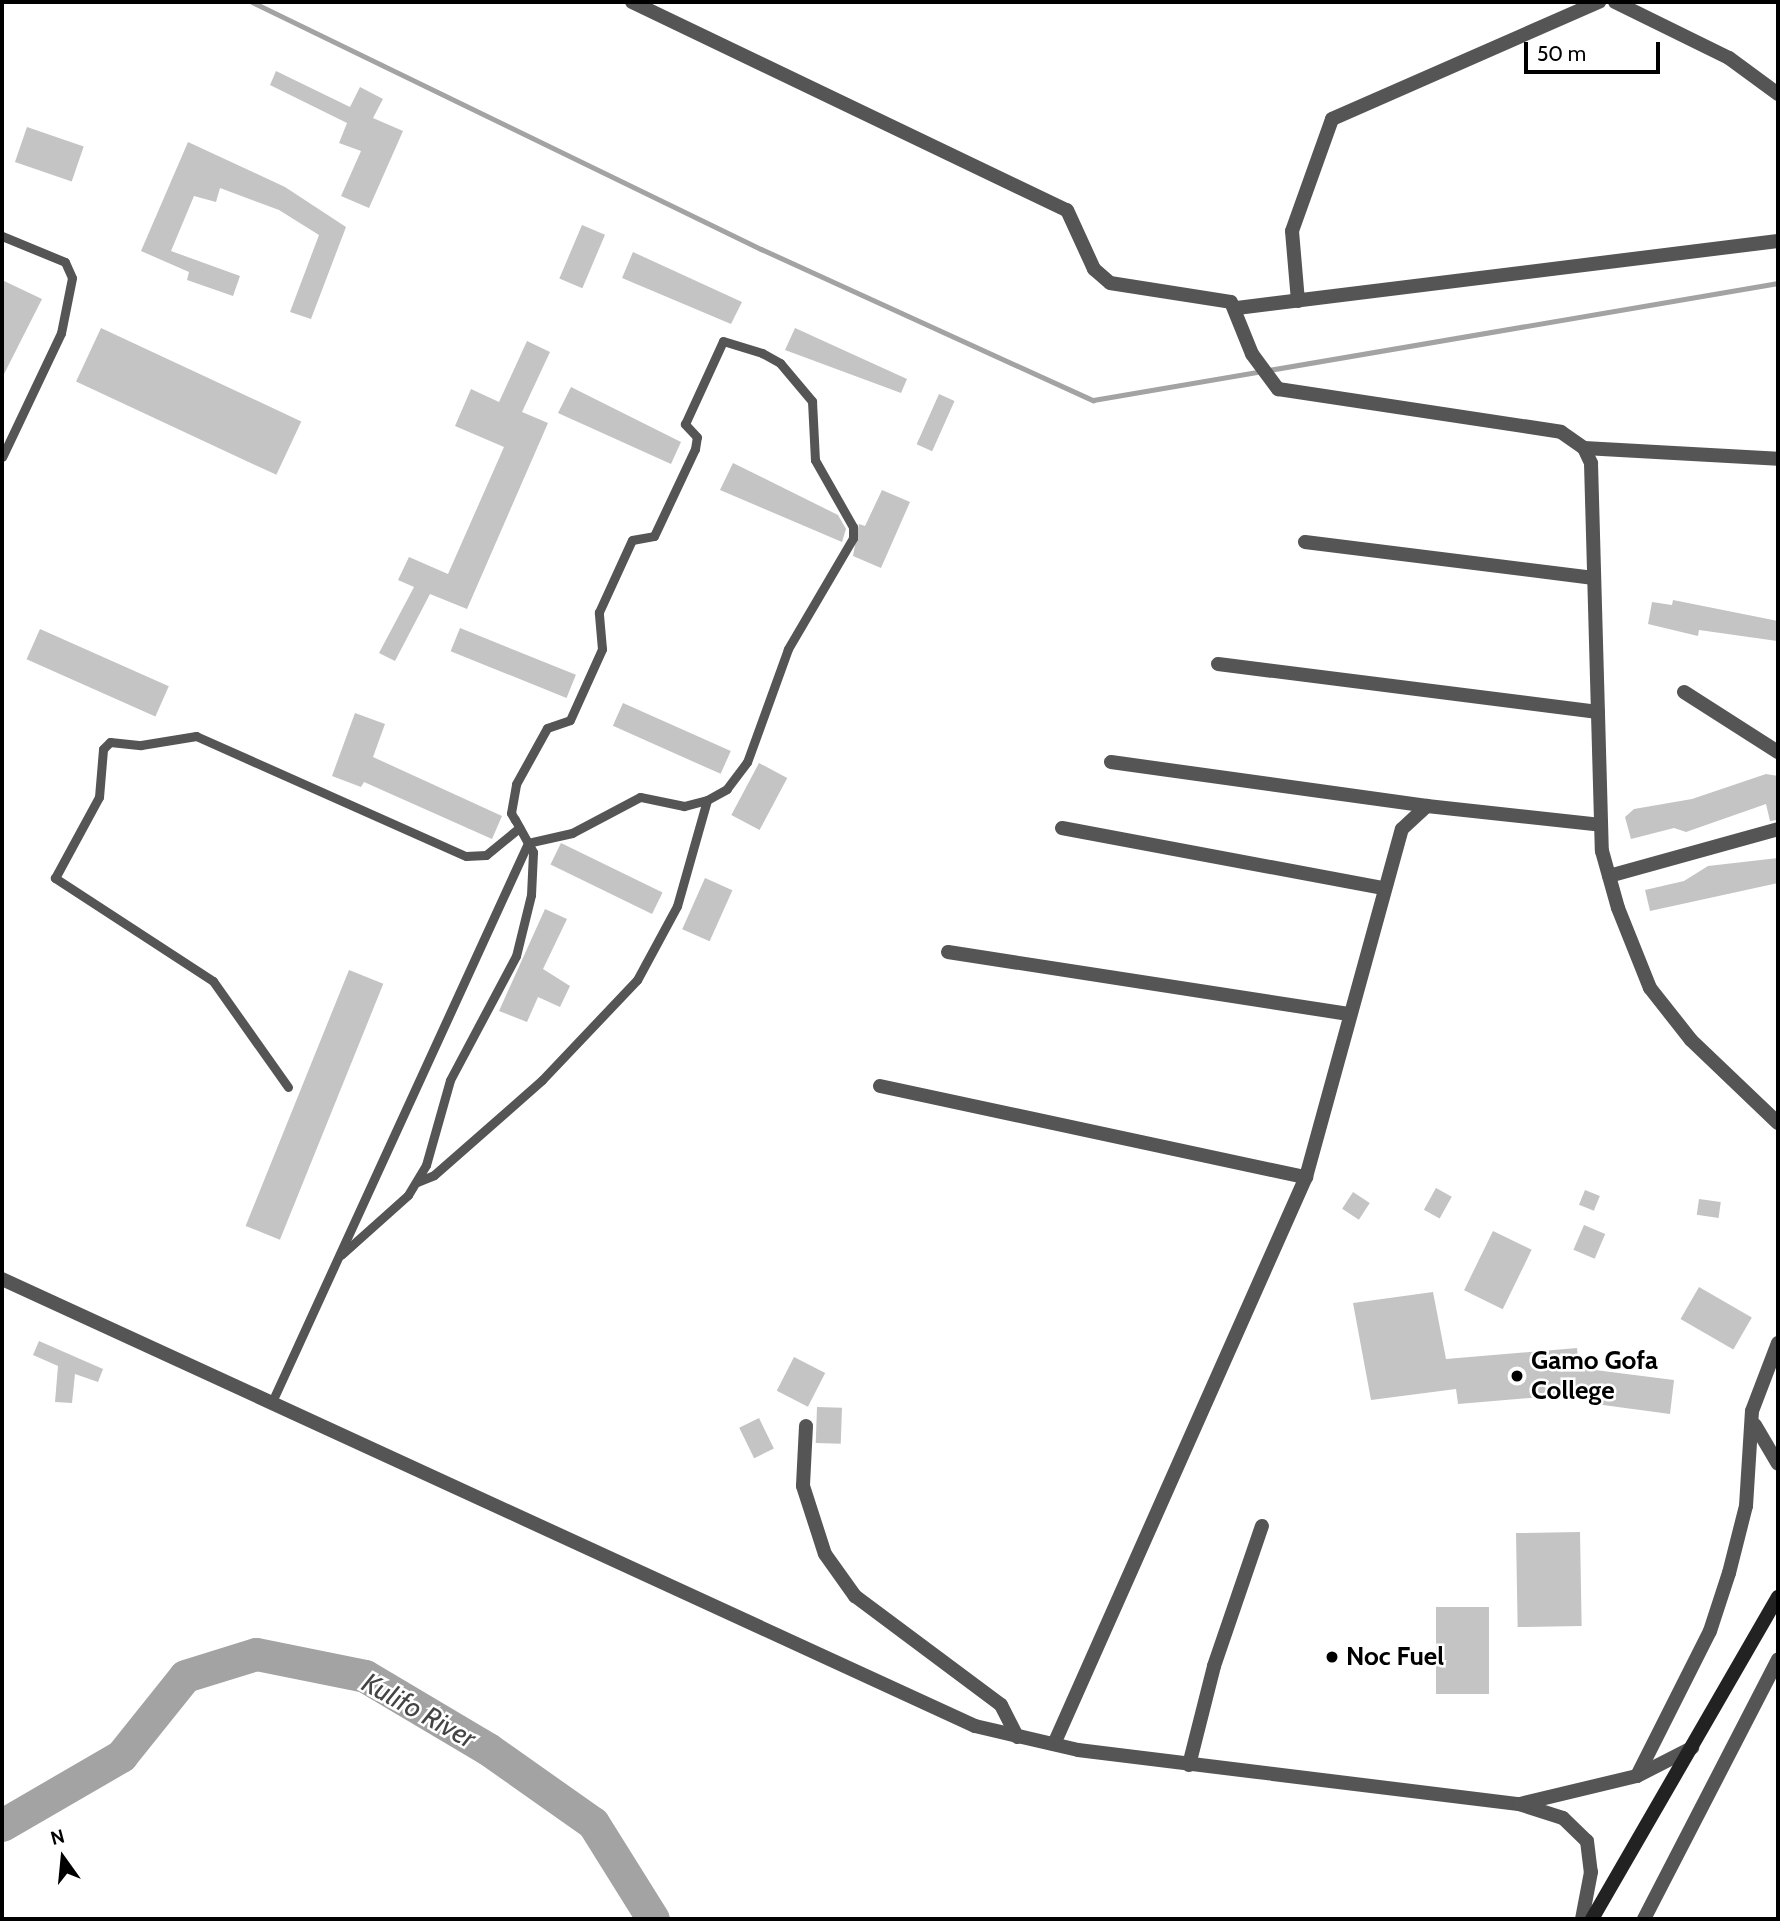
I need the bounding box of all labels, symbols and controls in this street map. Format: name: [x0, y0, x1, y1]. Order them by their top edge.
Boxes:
scale bar: [1528, 28, 1664, 72]
text: 50 m: [1537, 41, 1586, 66]
place label: Gamo Gofa College: [1531, 1345, 1658, 1406]
marker: Gamo Gofa College: [1509, 1368, 1525, 1384]
place label: Noc Fuel: [1346, 1641, 1444, 1673]
marker: Noc Fuel: [1324, 1649, 1340, 1665]
water label: Kulifo River: [356, 1665, 482, 1755]
north arrow: [28, 1823, 98, 1893]
text: N: [48, 1824, 67, 1850]

